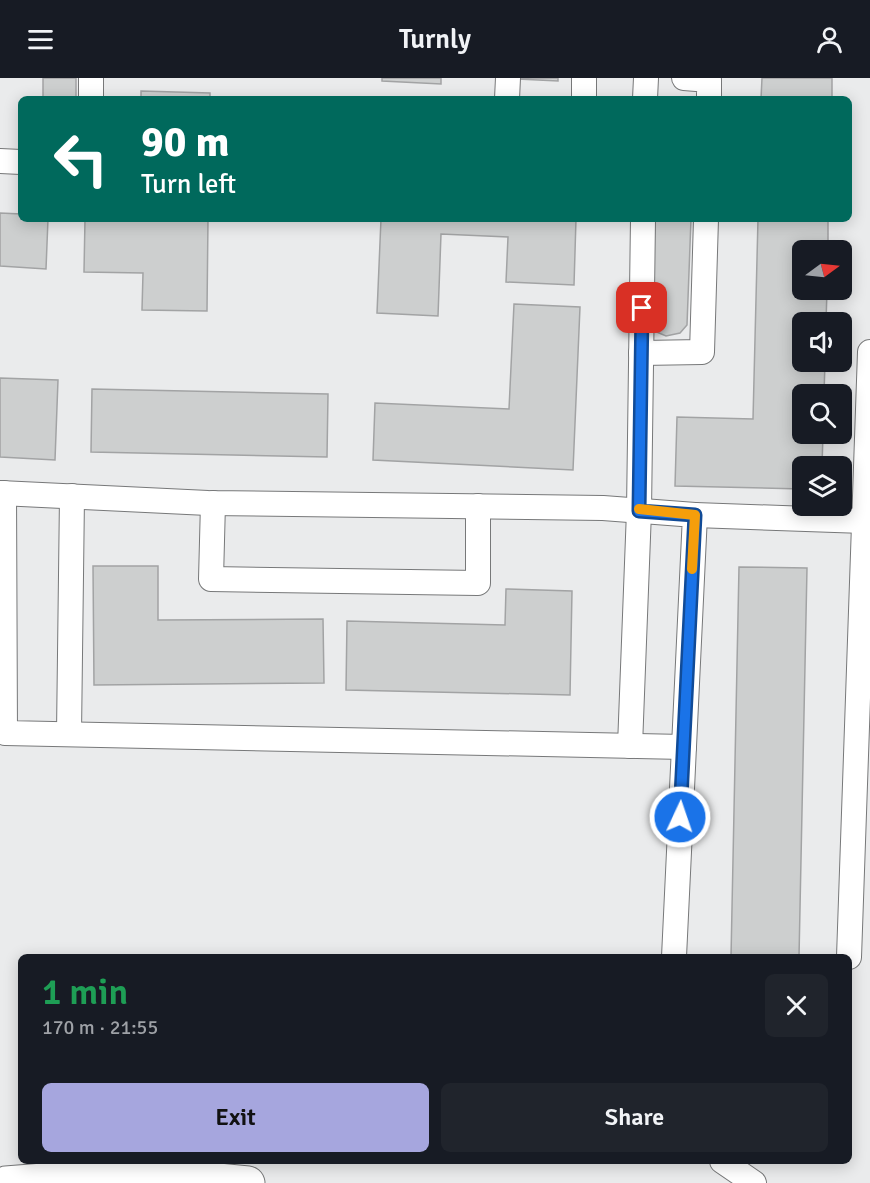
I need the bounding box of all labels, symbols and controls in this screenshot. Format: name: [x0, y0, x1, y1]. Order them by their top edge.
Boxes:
icon: menu: [24, 23, 57, 56]
text: Turnly: [399, 23, 471, 56]
icon: person: [813, 23, 846, 56]
text: 90 m: [141, 117, 230, 168]
icon: left: [42, 120, 120, 198]
text: Turn left: [141, 168, 236, 201]
north arrow: [792, 240, 852, 300]
map controls: [792, 240, 852, 516]
pin: [616, 282, 667, 333]
icon: arrive: [625, 291, 658, 324]
button: sound: [792, 312, 852, 372]
button: search: [792, 384, 852, 444]
button: layers: [792, 456, 852, 516]
position arrow: [648, 785, 712, 849]
text: 1 min: [42, 970, 128, 1015]
button: close: [765, 974, 828, 1037]
text: 170 m · 21:55: [42, 1015, 158, 1040]
button: Exit: [42, 1083, 429, 1152]
button: Share: [441, 1083, 828, 1152]

